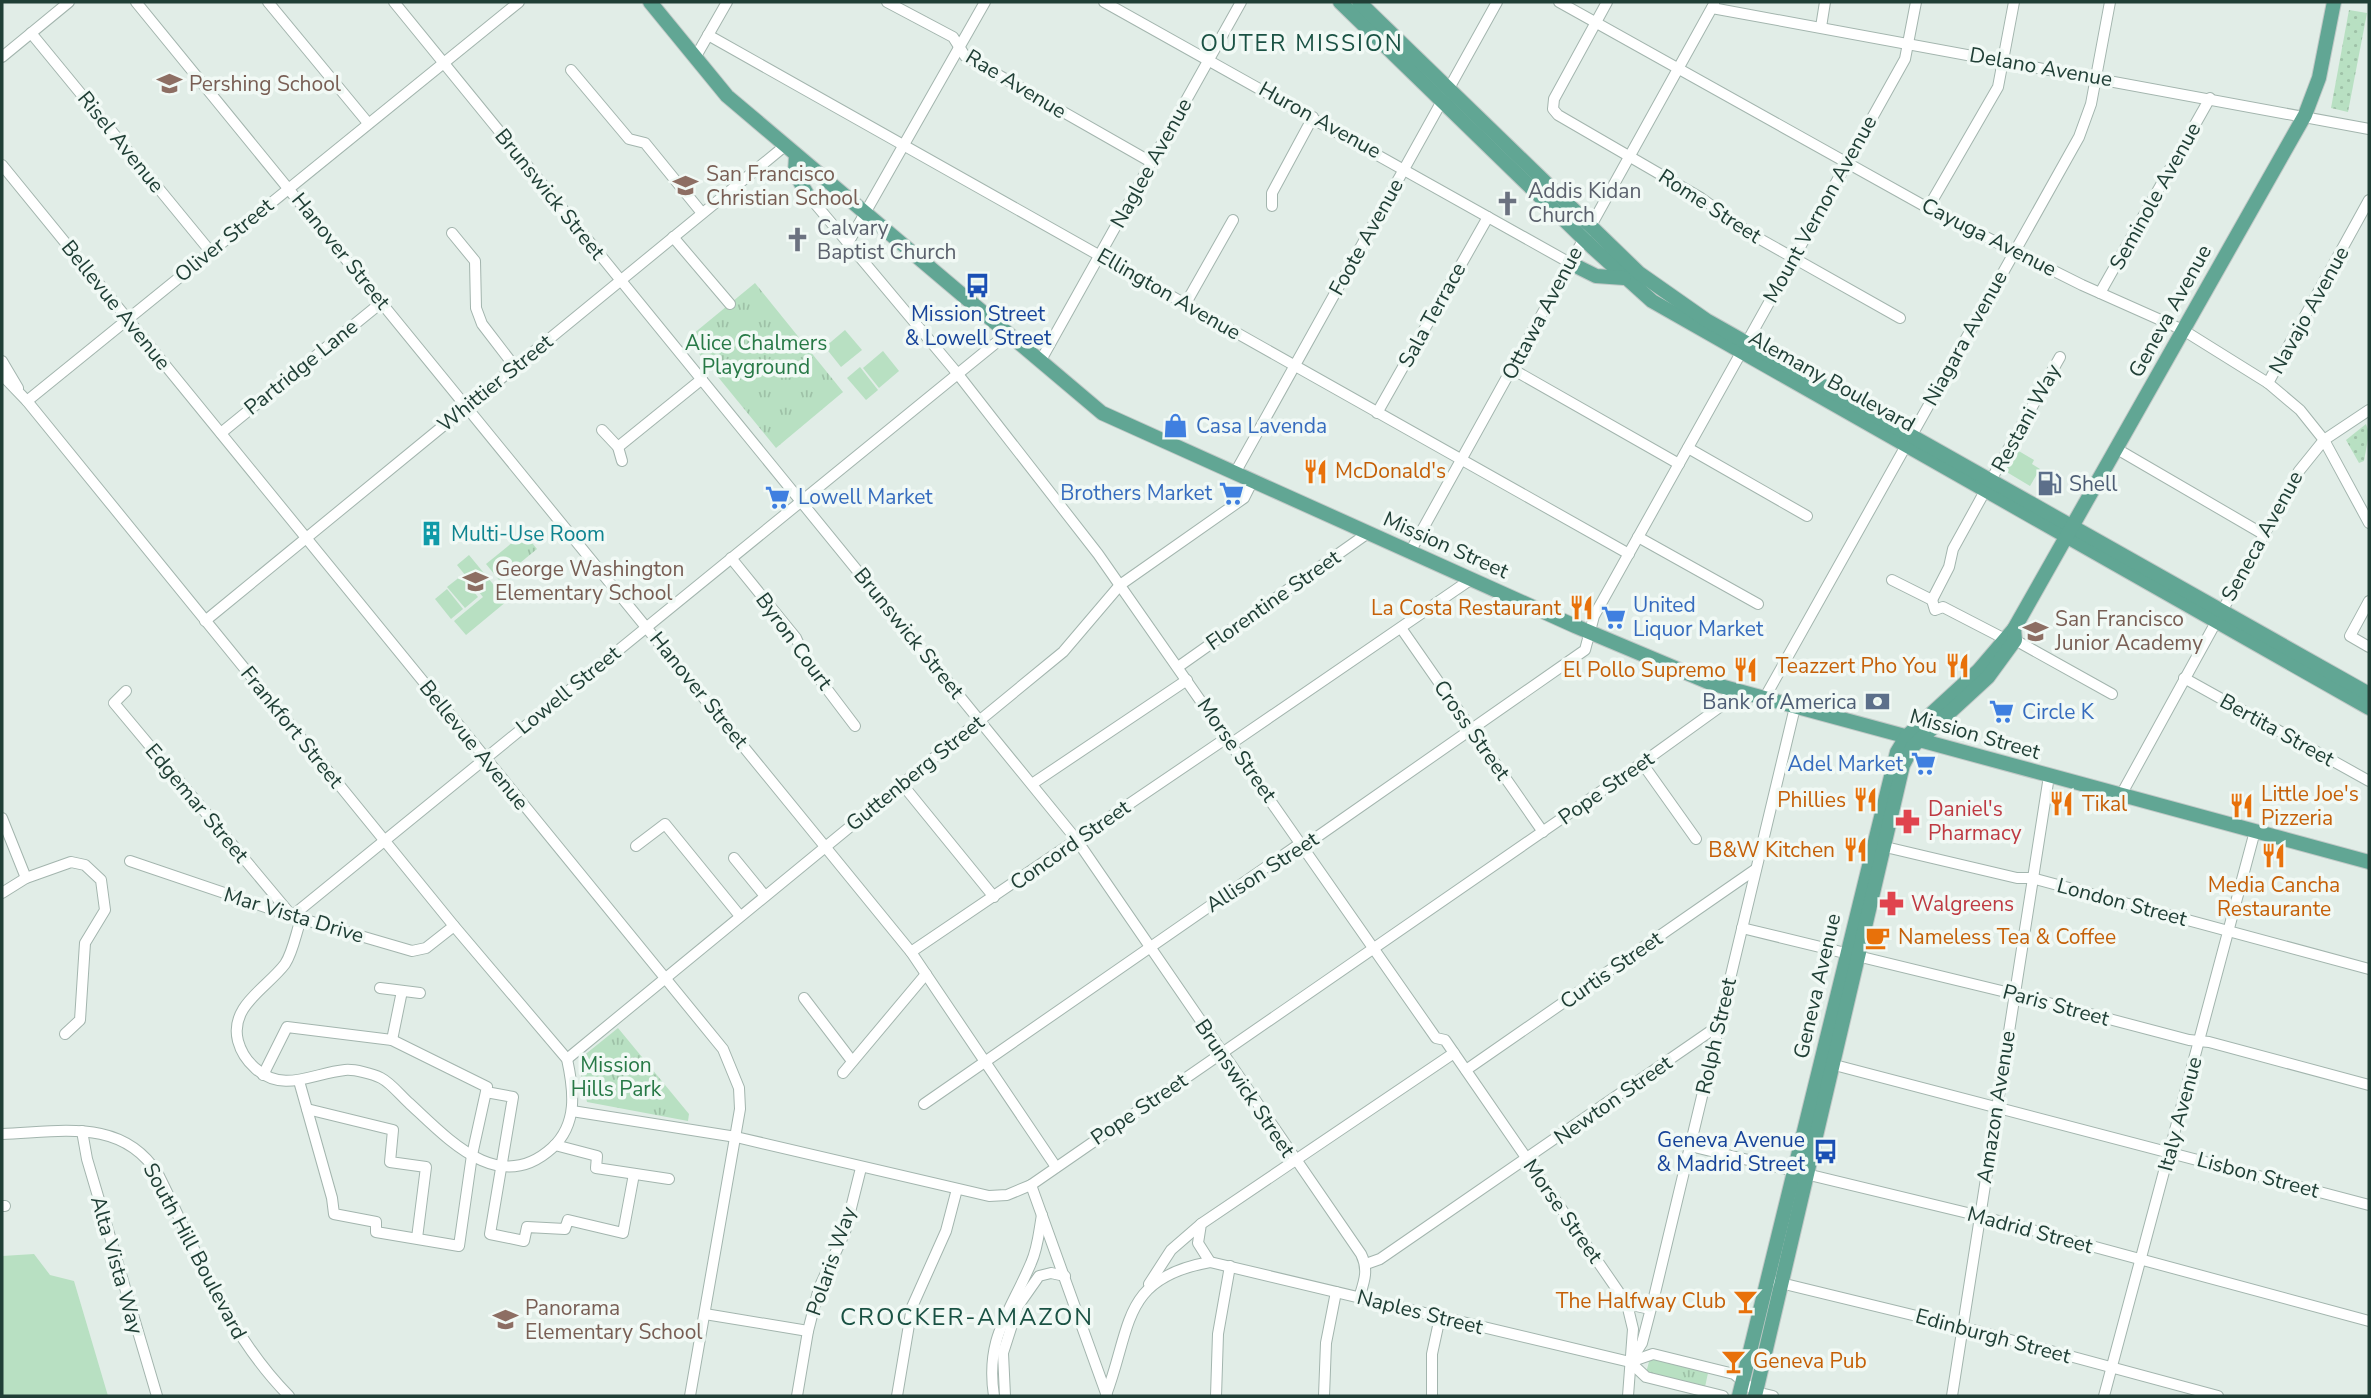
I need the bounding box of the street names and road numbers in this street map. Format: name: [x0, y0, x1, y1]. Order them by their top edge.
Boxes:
street label: Delano Avenue: [1967, 41, 2115, 93]
street label: Rae Avenue: [960, 43, 1072, 125]
street label: Huron Avenue: [1254, 75, 1386, 165]
street label: Risel Avenue: [71, 85, 171, 199]
street label: Naglee Avenue: [1104, 93, 1198, 233]
street label: Mount Vernon Avenue: [1757, 110, 1883, 308]
street label: Seminole Avenue: [2103, 117, 2207, 275]
street label: Brunswick Street: [489, 123, 612, 266]
street label: Rome Street: [1653, 162, 1767, 250]
street label: Foote Avenue: [1322, 174, 1410, 300]
street label: Hanover Street: [285, 187, 397, 316]
street label: Oliver Street: [169, 191, 280, 288]
street label: Cayuga Avenue: [1917, 191, 2061, 283]
street label: Bellevue Avenue: [55, 234, 177, 376]
street label: Geneva Avenue: [2122, 239, 2218, 383]
street label: Navajo Avenue: [2262, 241, 2356, 379]
street label: Ellington Avenue: [1092, 242, 1246, 346]
street label: Ottawa Avenue: [1495, 242, 1589, 384]
street label: Sala Terrace: [1392, 258, 1472, 372]
street label: Niagara Avenue: [1916, 265, 2014, 411]
street label: Partridge Lane: [238, 313, 364, 421]
street label: Alemany Boulevard: [1744, 324, 1920, 438]
street label: Whittier Street: [432, 327, 559, 438]
street label: Restani Way: [1985, 359, 2067, 477]
street label: Seneca Avenue: [2215, 466, 2309, 606]
street label: Mission Street: [1379, 505, 1514, 585]
street label: Florentine Street: [1200, 543, 1346, 657]
street label: Brunswick Street: [848, 562, 971, 705]
street label: Byron Court: [749, 587, 839, 696]
street label: Hanover Street: [643, 626, 755, 755]
street label: Lowell Street: [510, 639, 627, 741]
street label: Frankfort Street: [234, 660, 350, 794]
street label: Bellevue Avenue: [413, 674, 535, 816]
street label: Cross Street: [1427, 674, 1517, 786]
street label: Bertita Street: [2215, 687, 2340, 773]
street label: Morse Street: [1191, 692, 1284, 808]
street label: Mission Street: [1907, 702, 2044, 766]
street label: Guttenberg Street: [840, 708, 990, 837]
street label: Edgemar Street: [139, 738, 255, 869]
street label: Pope Street: [1553, 744, 1660, 831]
street label: Concord Street: [1004, 793, 1136, 897]
street label: Allison Street: [1200, 825, 1324, 919]
street label: London Street: [2054, 871, 2191, 933]
street label: Mar Vista Drive: [221, 880, 367, 950]
street label: Geneva Avenue: [1787, 911, 1847, 1061]
street label: Curtis Street: [1554, 924, 1668, 1016]
street label: Rolph Street: [1689, 974, 1743, 1097]
street label: Paris Street: [2000, 977, 2113, 1033]
street label: Brunswick Street: [1188, 1014, 1302, 1163]
street label: Amazon Avenue: [1970, 1029, 2022, 1185]
street label: Newton Street: [1548, 1049, 1678, 1151]
street label: Italy Avenue: [2151, 1054, 2209, 1174]
street label: Pope Street: [1085, 1066, 1193, 1152]
street label: Lisbon Street: [2194, 1145, 2323, 1205]
street label: Morse Street: [1517, 1153, 1610, 1269]
street label: South Hill Boulevard: [137, 1158, 253, 1344]
street label: Alta Vista Way: [84, 1193, 150, 1337]
street label: Madrid Street: [1964, 1200, 2096, 1260]
street label: Polaris Way: [799, 1203, 863, 1319]
street label: Naples Street: [1354, 1283, 1487, 1341]
street label: Edinburgh Street: [1912, 1302, 2074, 1370]

